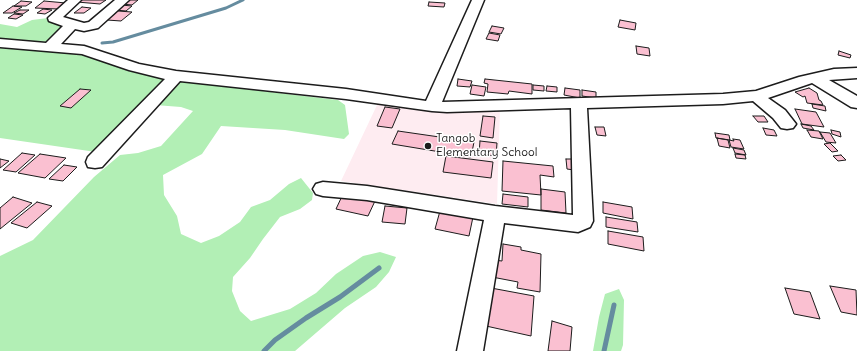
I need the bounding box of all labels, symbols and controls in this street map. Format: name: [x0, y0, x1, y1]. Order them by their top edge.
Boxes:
place label: Tangob Elementary School: [436, 132, 537, 160]
marker: Tangob Elementary School: [423, 141, 433, 151]

